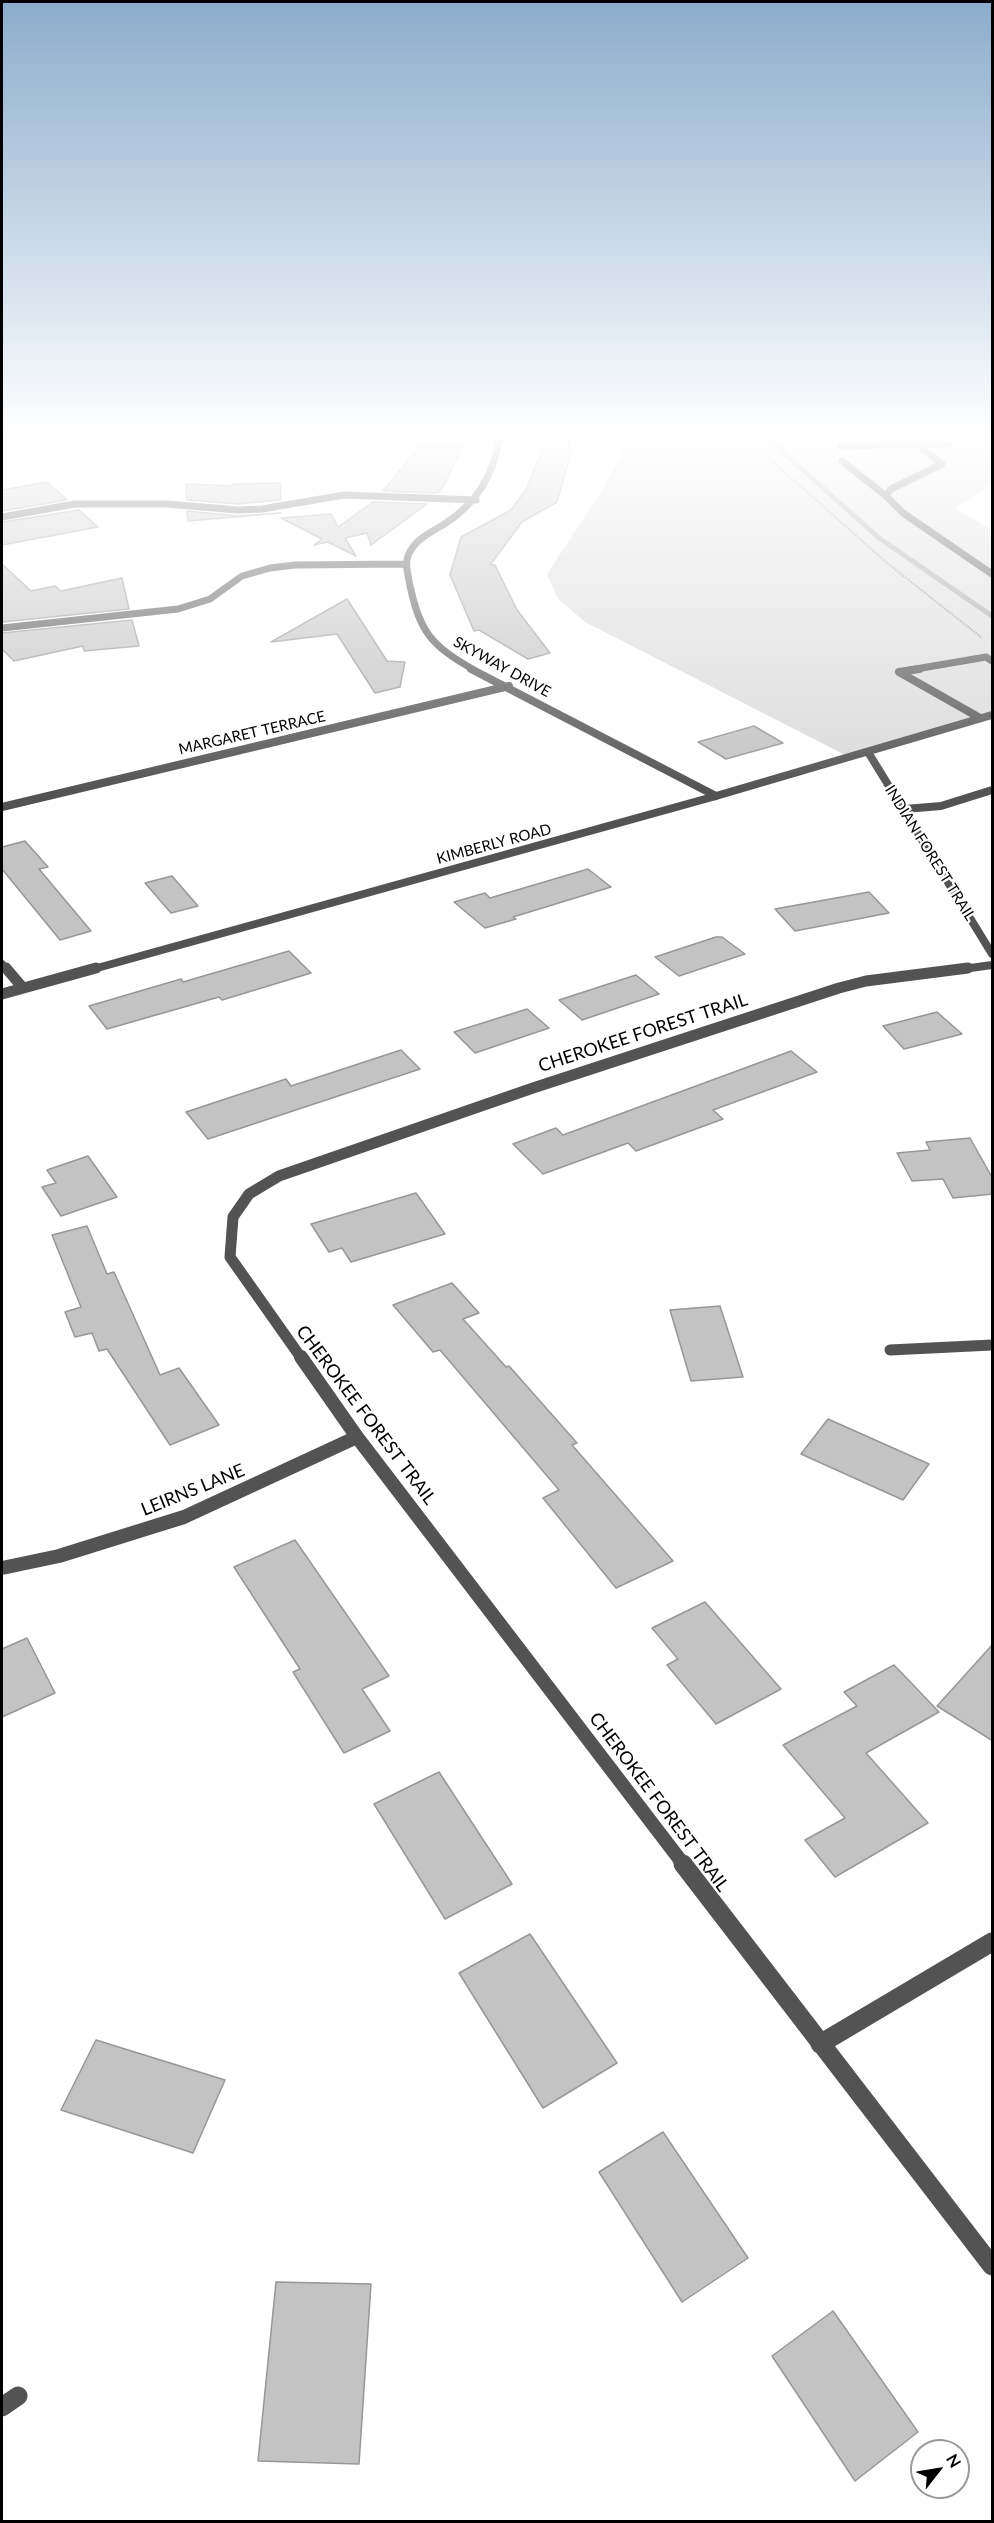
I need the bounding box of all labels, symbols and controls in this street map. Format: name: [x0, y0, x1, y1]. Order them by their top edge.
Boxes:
street label: SKYWAY DRIVE: [450, 633, 554, 701]
street label: MARGARET TERRACE: [177, 707, 327, 759]
street label: INDIAN FOREST TRAIL: [881, 782, 979, 924]
street label: KIMBERLY ROAD: [435, 820, 553, 868]
street label: CHEROKEE FOREST TRAIL: [536, 989, 750, 1077]
street label: CHEROKEE FOREST TRAIL: [292, 1321, 440, 1509]
street label: LEIRNS LANE: [138, 1459, 248, 1521]
street label: CHEROKEE FOREST TRAIL: [585, 1708, 733, 1896]
north arrow: [910, 2439, 970, 2499]
text: N: [943, 2450, 965, 2471]

